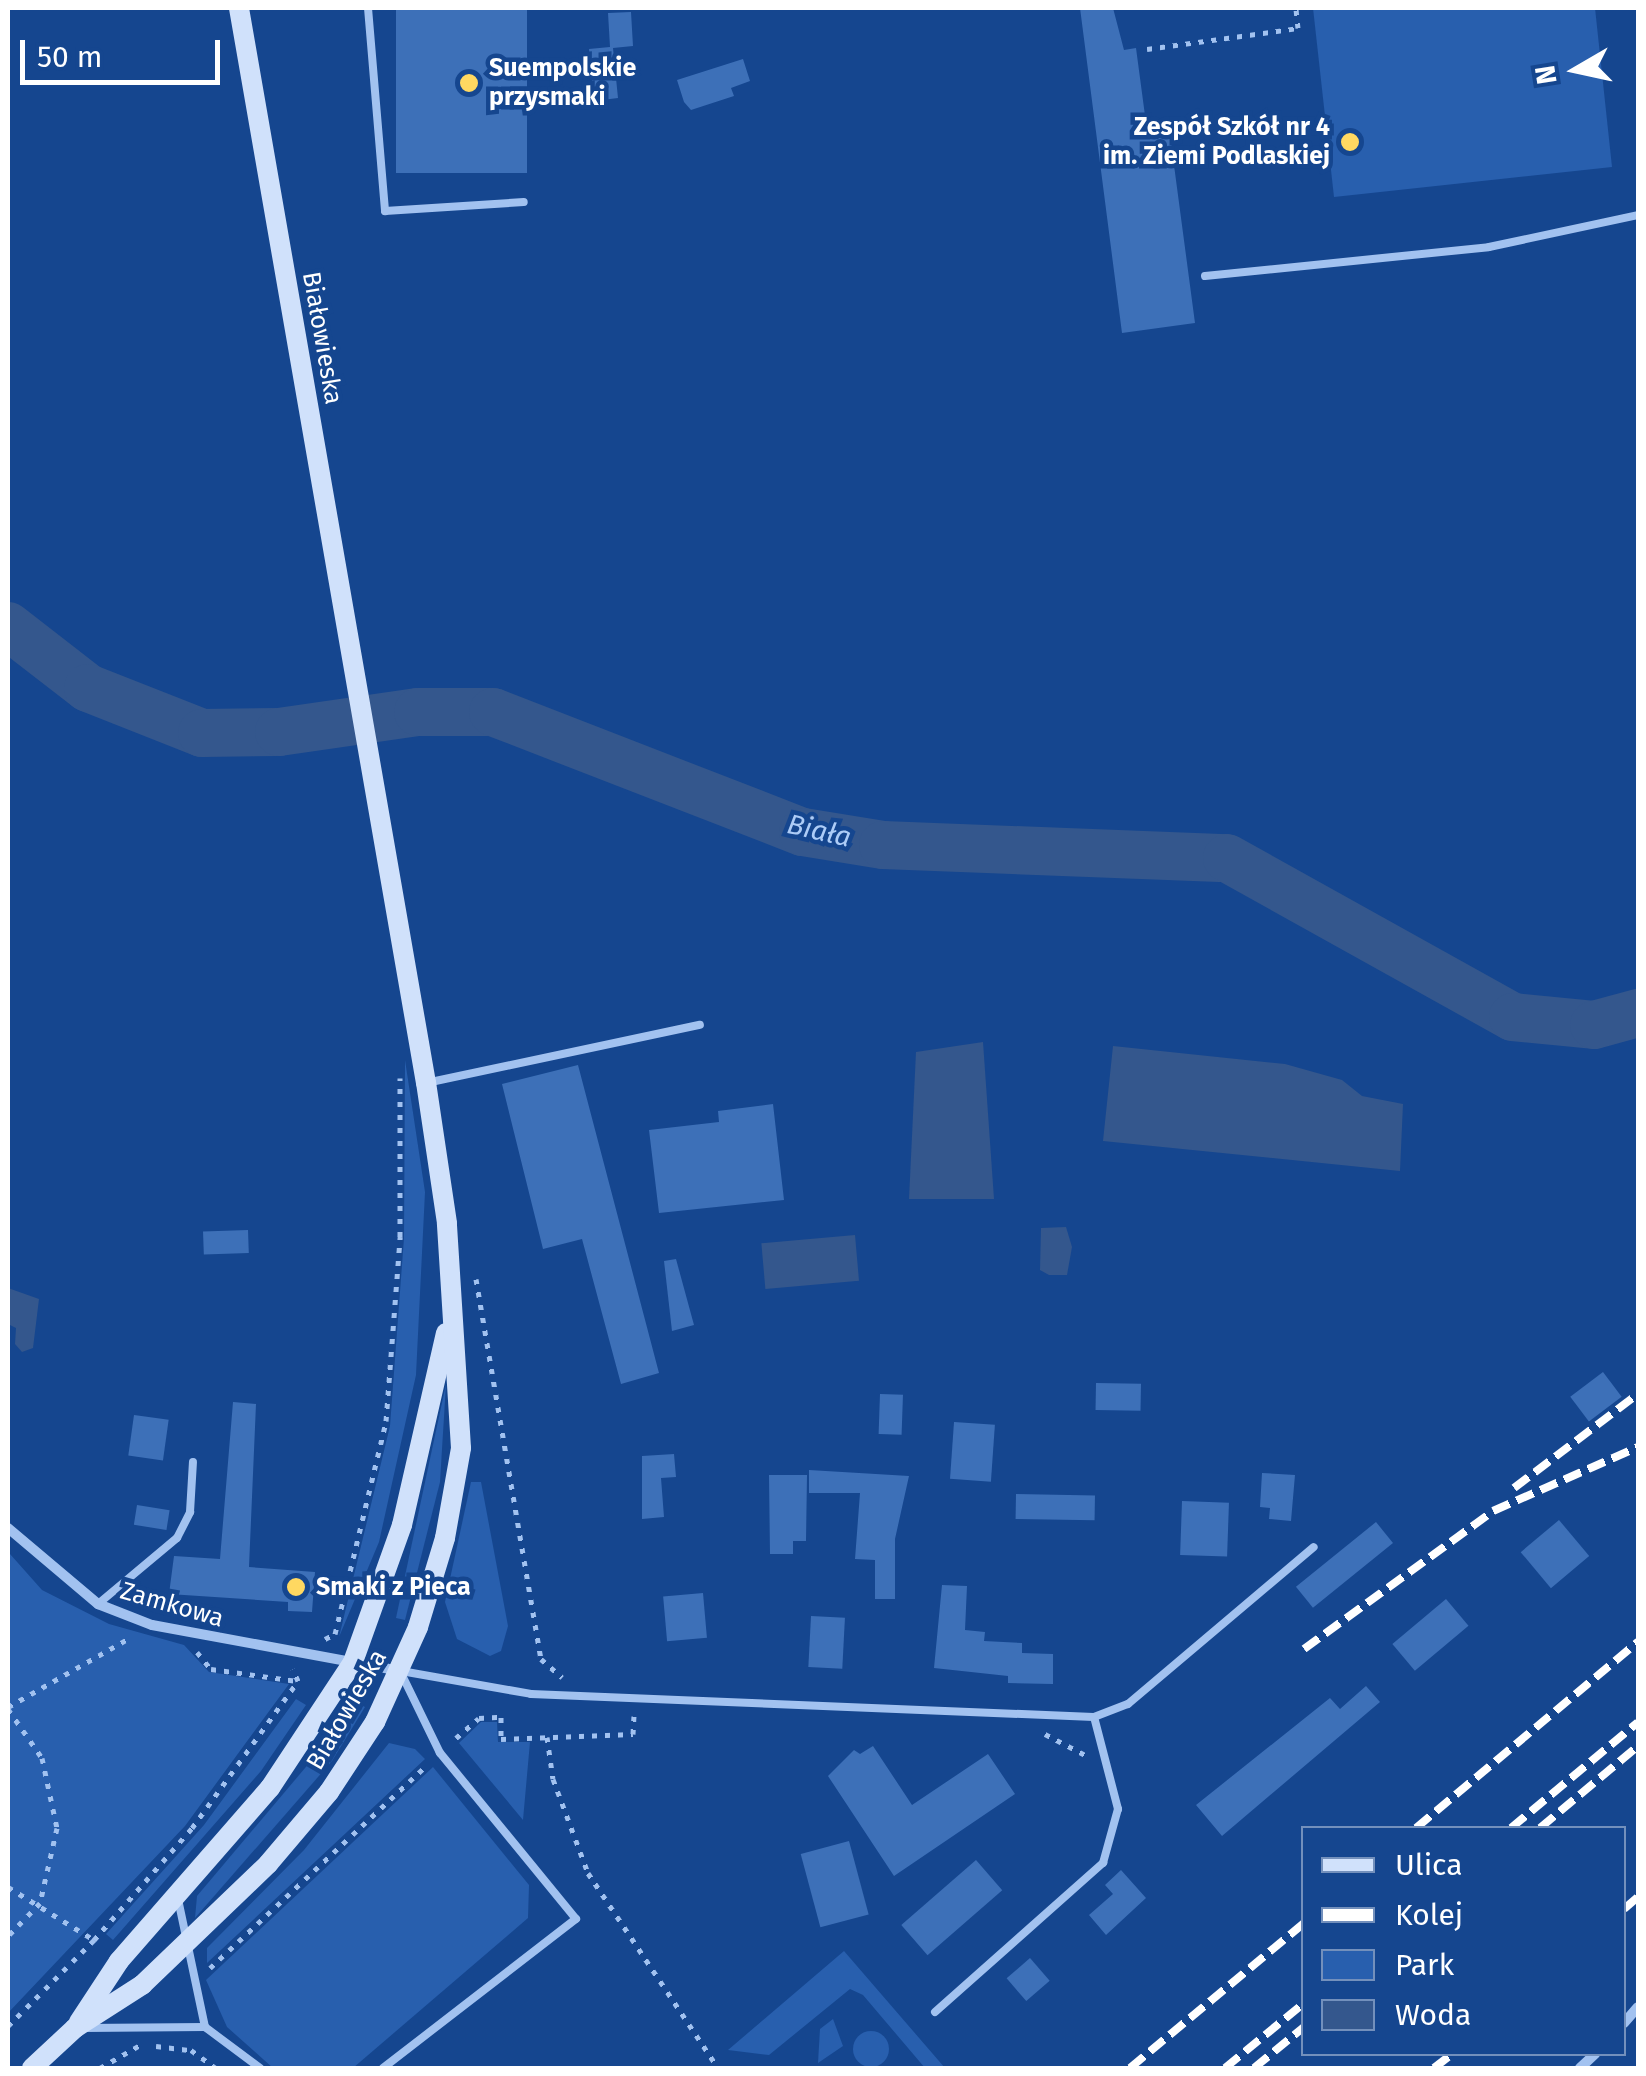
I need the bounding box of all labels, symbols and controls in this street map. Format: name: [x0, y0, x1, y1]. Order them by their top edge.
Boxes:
scale bar: [25, 20, 225, 82]
north arrow: [1526, 20, 1626, 120]
text: 50 m: [37, 39, 102, 75]
place label: Suempolskie przysmaki: [489, 54, 636, 113]
text: N: [1528, 63, 1564, 87]
marker: Suempolskie przysmaki: [458, 72, 480, 94]
place label: Zespół Szkół nr 4 im. Ziemi Podlaskiej: [1103, 113, 1330, 172]
marker: Zespół Szkół nr 4 im. Ziemi Podlaskiej: [1339, 131, 1361, 153]
street label: Białowieska: [296, 269, 348, 407]
water label: Biała: [784, 807, 854, 855]
place label: Smaki z Pieca: [316, 1572, 471, 1602]
street label: Zamkowa: [117, 1576, 227, 1634]
marker: Smaki z Pieca: [285, 1576, 307, 1598]
street label: Białowieska: [301, 1644, 393, 1776]
legend: [1301, 1826, 1626, 2056]
text: Ulica: [1395, 1847, 1462, 1883]
text: Kolej: [1395, 1897, 1463, 1933]
text: Park: [1395, 1947, 1454, 1983]
text: Woda: [1395, 1997, 1471, 2033]

